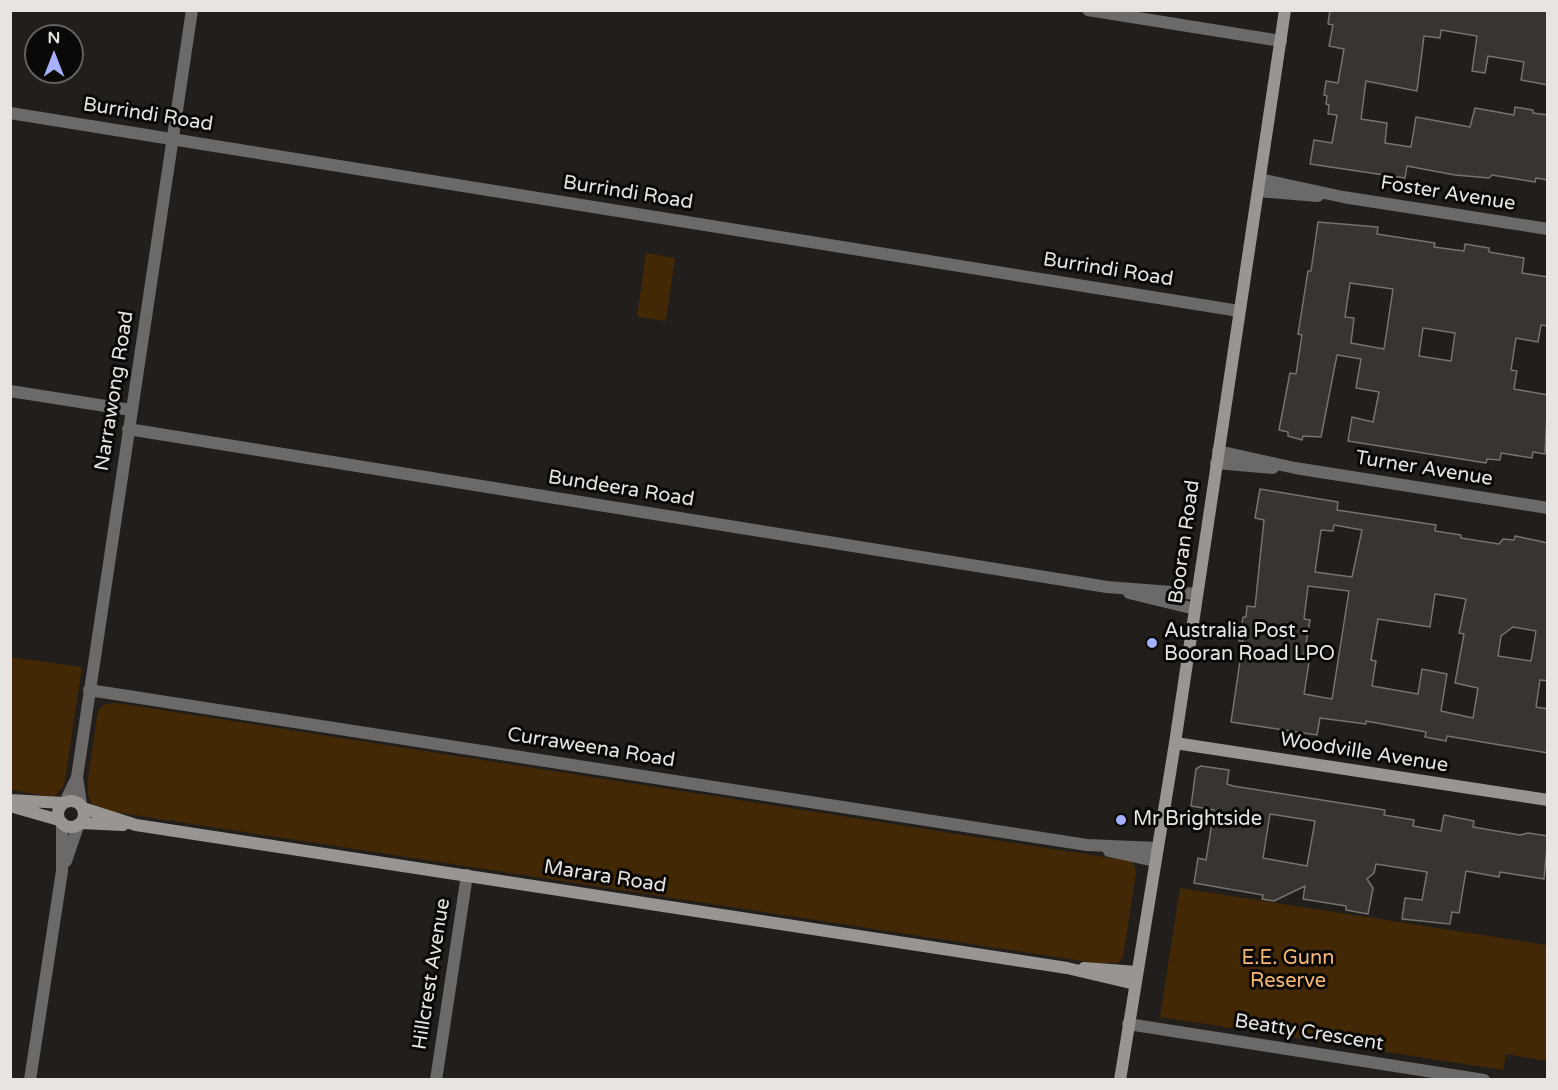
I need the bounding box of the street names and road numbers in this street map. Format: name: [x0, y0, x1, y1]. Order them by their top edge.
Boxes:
street label: Burrindi Road: [81, 93, 215, 137]
street label: Burrindi Road: [561, 171, 695, 215]
street label: Foster Avenue: [1379, 171, 1517, 217]
street label: Burrindi Road: [1041, 248, 1175, 292]
street label: Narrawong Road: [90, 309, 140, 473]
street label: Turner Avenue: [1354, 446, 1494, 492]
street label: Bundeera Road: [546, 466, 696, 512]
street label: Booran Road: [1164, 479, 1206, 605]
street label: Curraweena Road: [505, 723, 677, 773]
street label: Woodville Avenue: [1278, 728, 1450, 778]
street label: Marara Road: [542, 855, 668, 899]
street label: Hillcrest Avenue: [408, 897, 456, 1051]
street label: Beatty Crescent: [1233, 1009, 1385, 1057]

